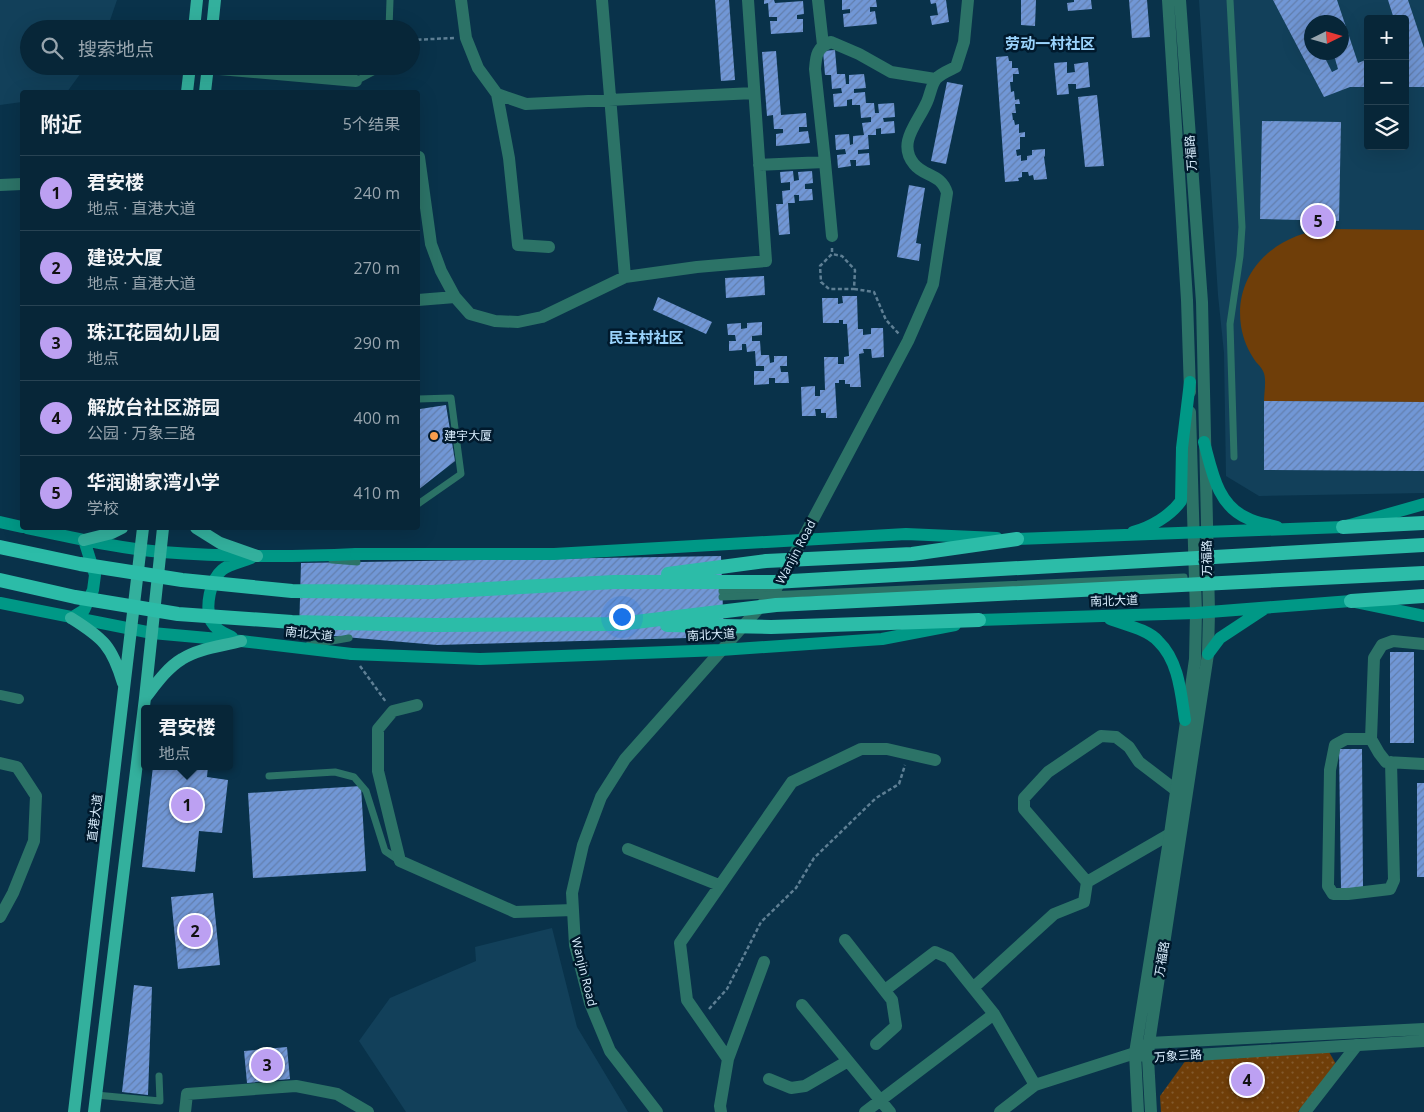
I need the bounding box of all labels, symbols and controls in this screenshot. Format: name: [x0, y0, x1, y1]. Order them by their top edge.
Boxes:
north arrow: [1304, 15, 1349, 60]
map controls: [1364, 15, 1409, 150]
button: +: [1364, 15, 1409, 60]
search box: [20, 20, 420, 75]
district label: 劳动一村社区: [1005, 33, 1095, 53]
icon: search: [38, 34, 66, 62]
text: 搜索地点: [78, 36, 154, 62]
button: −: [1364, 60, 1409, 105]
button: layers: [1364, 105, 1409, 150]
text: 附近: [40, 110, 82, 138]
text: 5个结果: [343, 113, 400, 135]
street label: 万福路: [1181, 134, 1200, 172]
text: 君安楼: [87, 169, 144, 195]
text: 1: [51, 182, 61, 204]
text: 240 m: [354, 182, 400, 204]
text: 地点 · 直港大道: [87, 197, 196, 219]
pin: 5: [1302, 202, 1334, 240]
text: 建设大厦: [87, 244, 163, 270]
text: 2: [51, 257, 61, 279]
text: 270 m: [354, 257, 400, 279]
text: 地点 · 直港大道: [87, 272, 196, 294]
text: 珠江花园幼儿园: [87, 319, 220, 345]
district label: 民主村社区: [608, 327, 684, 347]
text: 3: [51, 332, 61, 354]
text: 290 m: [354, 332, 400, 354]
text: 地点: [87, 347, 119, 369]
text: 解放台社区游园: [87, 394, 220, 420]
text: 4: [51, 407, 61, 429]
text: 400 m: [354, 407, 400, 429]
text: 公园 · 万象三路: [87, 422, 196, 444]
place label: 建宇大厦: [444, 427, 492, 444]
marker: 建宇大厦: [428, 430, 440, 442]
text: 华润谢家湾小学: [87, 469, 220, 495]
text: 5: [51, 482, 61, 504]
text: 410 m: [354, 482, 400, 504]
text: 学校: [87, 497, 119, 519]
street label: Wanjin Road: [772, 517, 820, 587]
street label: 万福路: [1198, 540, 1215, 576]
street label: 南北大道: [1090, 591, 1138, 610]
your location: [609, 604, 635, 630]
street label: 南北大道: [284, 623, 334, 644]
street label: 南北大道: [687, 625, 735, 644]
popup: [141, 705, 233, 770]
text: 君安楼: [158, 714, 216, 740]
text: 地点: [158, 742, 191, 764]
pin: 1: [171, 786, 203, 824]
street label: 直港大道: [83, 793, 106, 843]
pin: 2: [179, 912, 211, 950]
street label: Wanjin Road: [568, 936, 601, 1008]
street label: 万福路: [1150, 940, 1173, 978]
street label: 万象三路: [1153, 1045, 1203, 1066]
pin: 3: [251, 1046, 283, 1084]
pin: 4: [1231, 1061, 1263, 1099]

